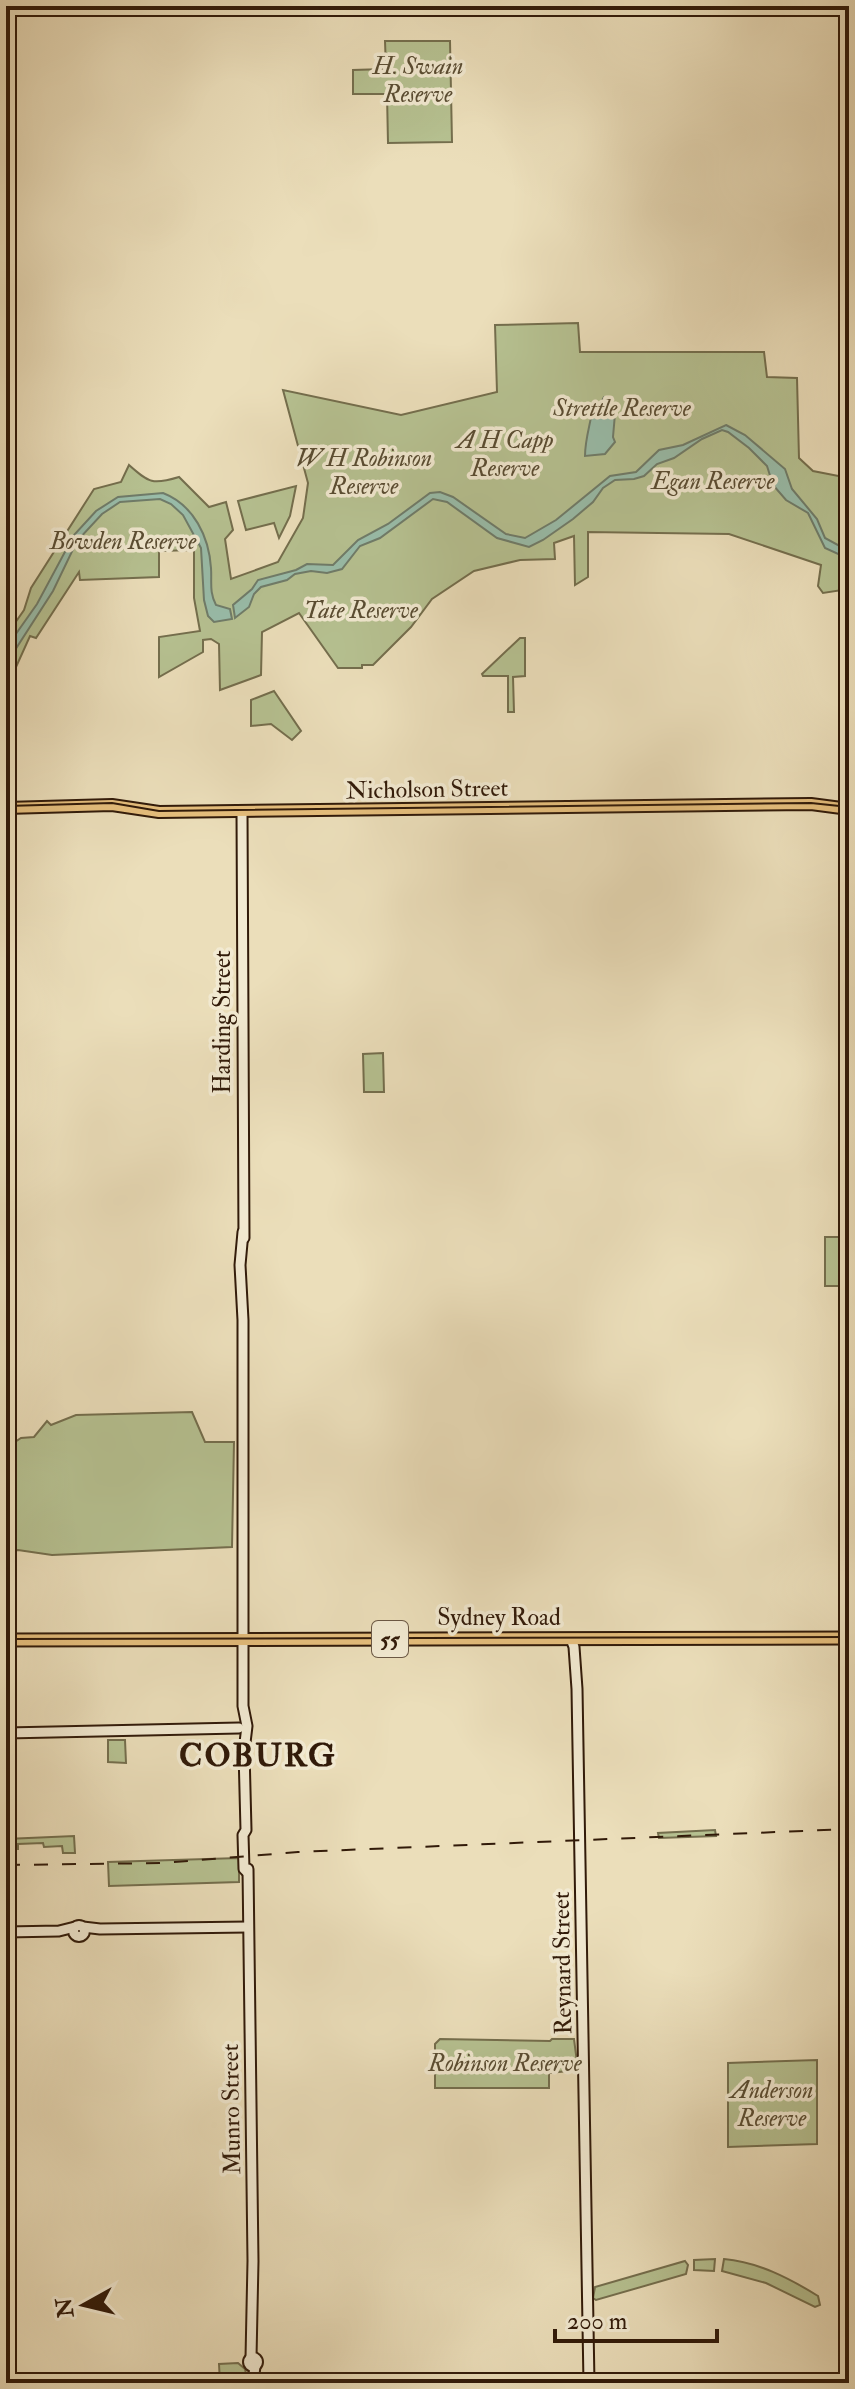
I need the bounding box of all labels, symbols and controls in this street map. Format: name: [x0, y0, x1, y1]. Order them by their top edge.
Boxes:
park label: H. Swain Reserve: [372, 51, 463, 110]
park label: Strettle Reserve: [552, 393, 692, 424]
park label: A H Capp Reserve: [453, 425, 554, 484]
park label: W H Robinson Reserve: [296, 443, 432, 502]
park label: Egan Reserve: [650, 466, 776, 497]
park label: Bowden Reserve: [49, 526, 197, 557]
park label: Tate Reserve: [304, 595, 419, 626]
street label: Nicholson Street: [346, 773, 509, 806]
street label: Harding Street: [207, 950, 238, 1094]
street label: Sydney Road: [437, 1602, 561, 1633]
road number: 55: [372, 1621, 408, 1657]
district label: COBURG: [179, 1736, 337, 1776]
street label: Reynard Street: [546, 1891, 579, 2035]
street label: Munro Street: [215, 2043, 248, 2175]
park label: Robinson Reserve: [427, 2048, 583, 2079]
park label: Anderson Reserve: [728, 2075, 813, 2134]
north arrow: [44, 2265, 124, 2345]
scale bar: [555, 2293, 717, 2343]
text: N: [50, 2296, 81, 2320]
text: 200 m: [567, 2306, 628, 2337]

